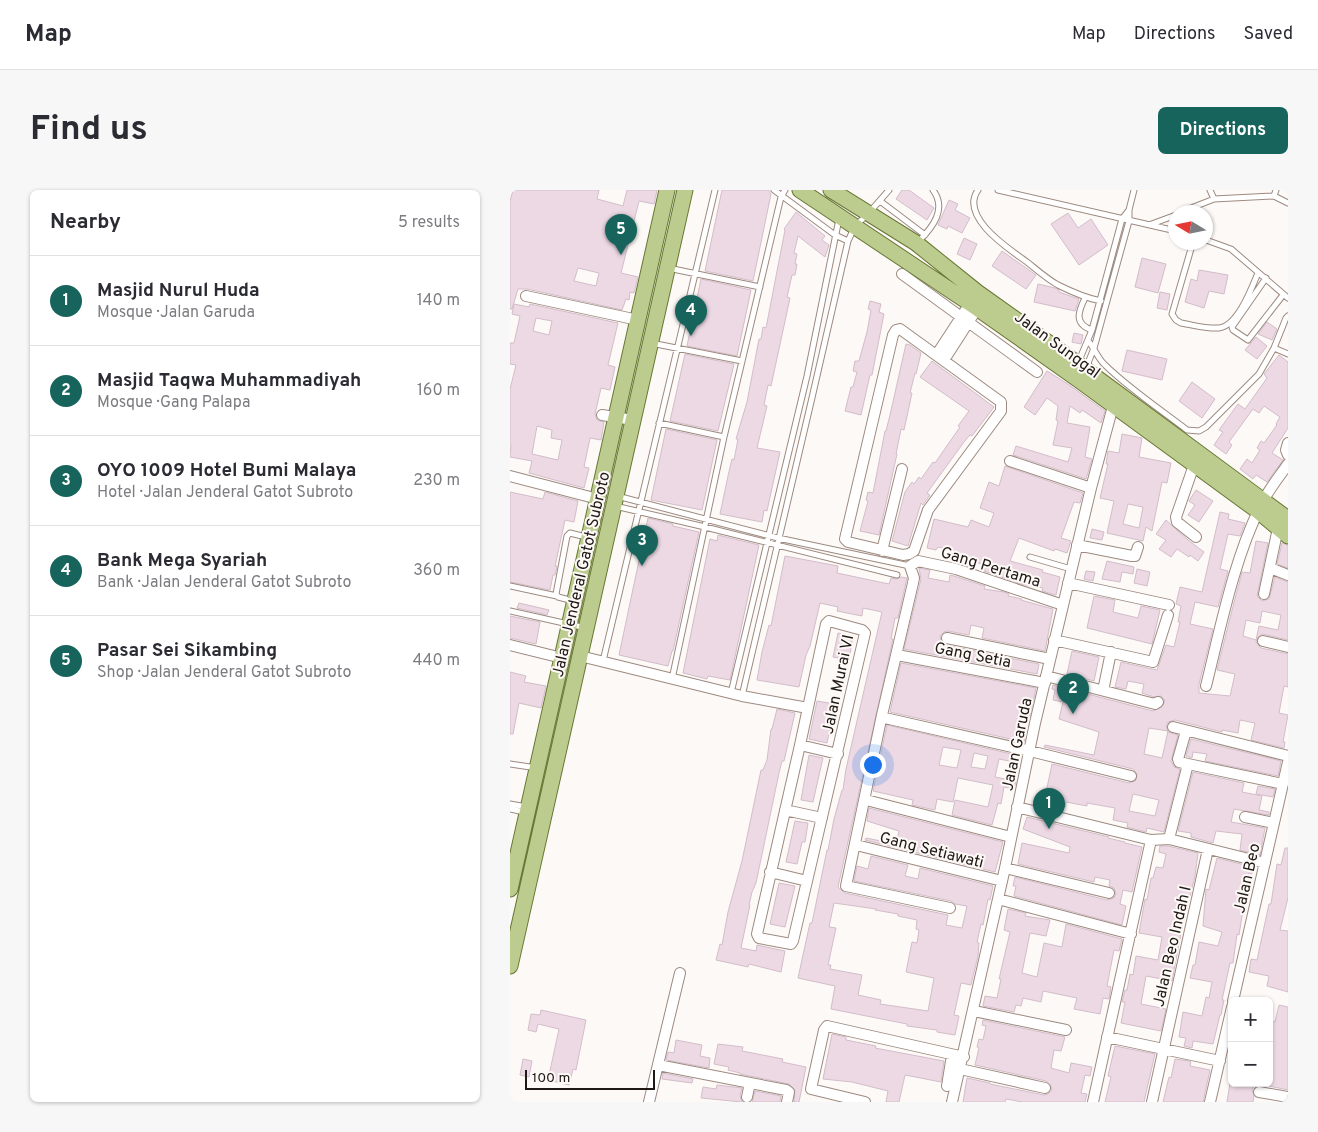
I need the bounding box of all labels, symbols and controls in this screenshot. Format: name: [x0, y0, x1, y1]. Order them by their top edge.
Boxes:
text: Map: [25, 20, 72, 50]
text: Map: [1072, 23, 1106, 46]
text: Directions: [1134, 23, 1216, 46]
text: Saved: [1244, 23, 1293, 46]
button: Directions: [1158, 107, 1288, 154]
text: Find us: [30, 108, 148, 152]
north arrow: [1168, 205, 1213, 250]
text: Nearby: [50, 209, 121, 236]
text: 5 results: [398, 213, 460, 233]
pin: 5: [605, 214, 637, 255]
text: Masjid Nurul Huda: [97, 279, 260, 303]
text: 1: [63, 291, 69, 311]
text: 140 m: [417, 291, 460, 311]
pin: 4: [675, 295, 707, 336]
text: Mosque · Jalan Garuda: [97, 303, 255, 323]
street label: Jalan Sunggal: [1010, 308, 1104, 383]
text: Masjid Taqwa Muhammadiyah: [97, 369, 361, 393]
text: 2: [61, 381, 71, 401]
text: 160 m: [417, 381, 460, 401]
text: Mosque · Gang Palapa: [97, 393, 250, 413]
text: OYO 1009 Hotel Bumi Malaya: [97, 459, 356, 483]
street label: Jalan Jenderal Gatot Subroto: [549, 470, 615, 679]
text: 3: [61, 471, 71, 491]
text: 230 m: [413, 471, 460, 491]
text: Hotel · Jalan Jenderal Gatot Subroto: [97, 483, 353, 503]
pin: 3: [626, 525, 658, 566]
street label: Gang Pertama: [938, 543, 1043, 593]
text: Bank Mega Syariah: [97, 549, 267, 573]
text: 4: [61, 561, 71, 581]
text: 360 m: [413, 561, 460, 581]
text: Bank · Jalan Jenderal Gatot Subroto: [97, 573, 351, 593]
street label: Jalan Murai VI: [819, 633, 859, 736]
text: Pasar Sei Sikambing: [97, 639, 277, 663]
street label: Gang Setia: [933, 639, 1013, 673]
text: 5: [61, 651, 71, 671]
text: 440 m: [413, 651, 460, 671]
text: Shop · Jalan Jenderal Gatot Subroto: [97, 663, 351, 683]
pin: 2: [1057, 673, 1089, 714]
street label: Jalan Garuda: [998, 696, 1038, 793]
your location: [860, 752, 886, 778]
pin: 1: [1033, 788, 1065, 829]
street label: Gang Setiawati: [877, 828, 986, 874]
street label: Jalan Beo: [1230, 841, 1266, 915]
street label: Jalan Beo Indah I: [1149, 884, 1197, 1009]
map controls: [1228, 997, 1273, 1087]
button: +: [1228, 997, 1273, 1042]
button: −: [1228, 1042, 1273, 1087]
scale bar: [525, 1067, 655, 1090]
text: 100 m: [532, 1070, 570, 1087]

